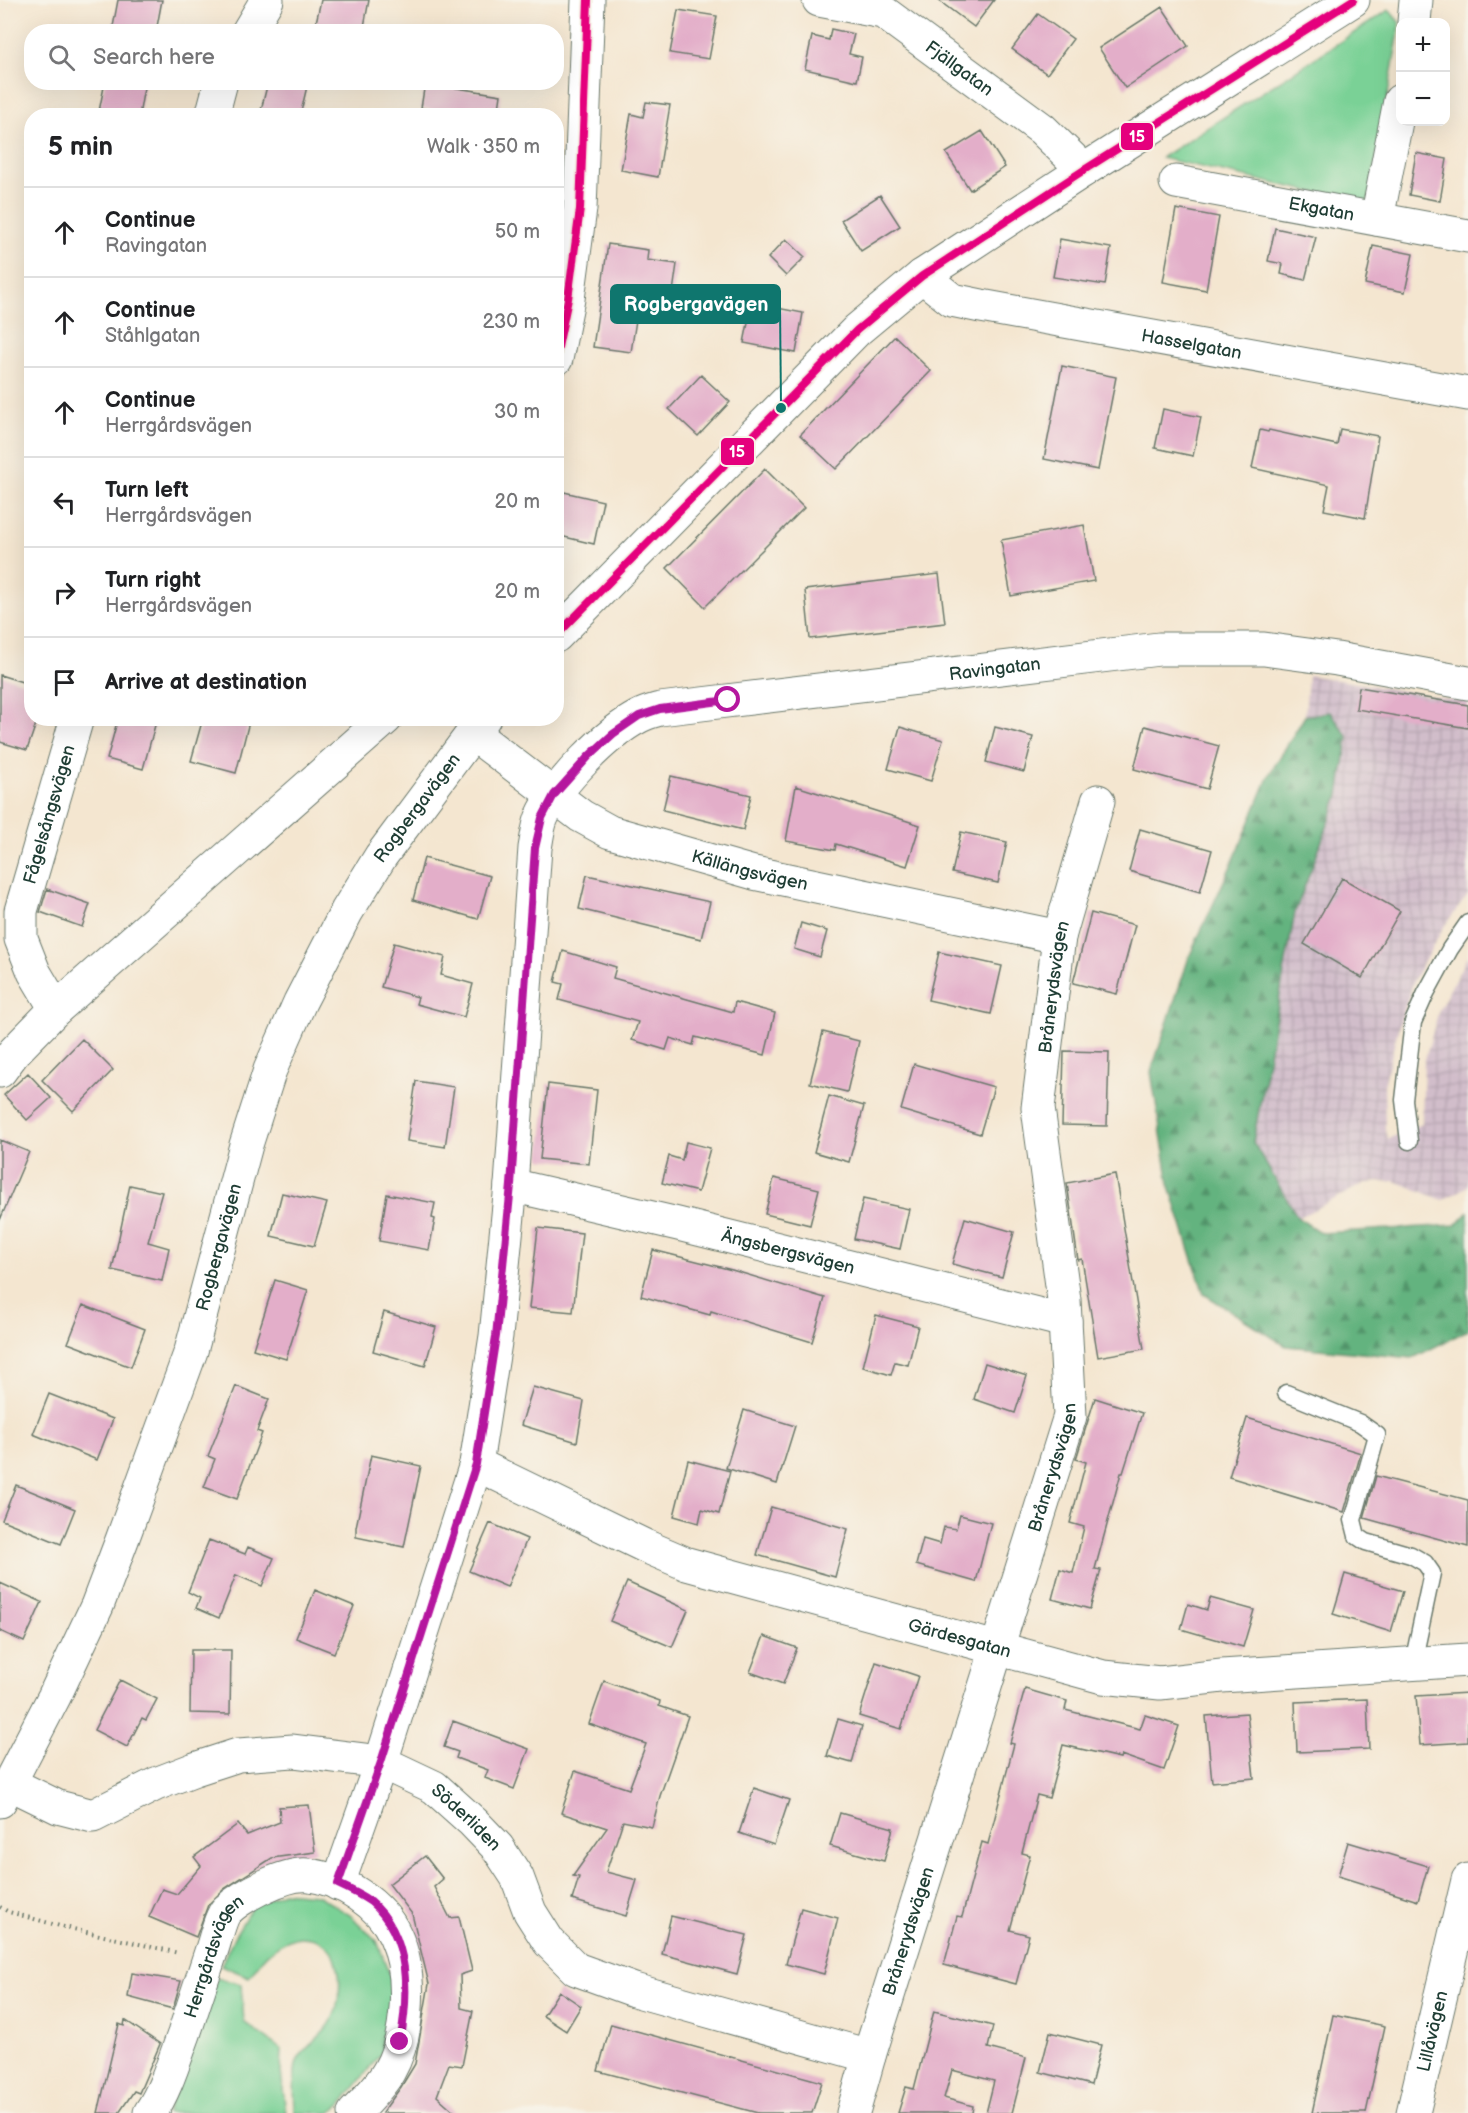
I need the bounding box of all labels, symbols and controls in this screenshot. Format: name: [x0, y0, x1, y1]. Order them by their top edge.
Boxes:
map controls: [1396, 18, 1450, 126]
button: +: [1396, 18, 1450, 72]
search box: [24, 24, 564, 90]
street label: Fjällgatan: [921, 36, 998, 100]
icon: search: [45, 41, 78, 74]
text: Search here: [93, 44, 215, 71]
button: −: [1396, 72, 1450, 126]
line badge: 15: [1120, 122, 1154, 151]
text: 15: [1129, 128, 1145, 147]
text: 5 min: [48, 132, 113, 163]
text: Walk · 350 m: [427, 135, 540, 159]
street label: Ekgatan: [1287, 193, 1356, 225]
text: Continue: [105, 207, 195, 234]
icon: ahead: [48, 216, 81, 249]
text: 50 m: [495, 220, 540, 244]
text: Ravingatan: [105, 234, 207, 258]
callout: Rogbergavägen: [611, 285, 780, 323]
text: Rogbergavägen: [624, 293, 768, 317]
text: Continue: [105, 297, 195, 324]
icon: ahead: [48, 306, 81, 339]
text: 230 m: [483, 310, 540, 334]
text: Ståhlgatan: [105, 324, 200, 348]
street label: Hasselgatan: [1140, 325, 1244, 363]
text: Continue: [105, 387, 195, 414]
icon: ahead: [48, 396, 81, 429]
text: 30 m: [494, 400, 540, 424]
text: Herrgårdsvägen: [105, 414, 252, 438]
line badge: 15: [720, 437, 755, 466]
text: 15: [729, 443, 745, 462]
text: Turn left: [105, 477, 189, 504]
icon: left: [48, 486, 81, 519]
text: 20 m: [495, 490, 540, 514]
text: Herrgårdsvägen: [105, 504, 252, 528]
text: Turn right: [105, 567, 201, 594]
icon: right: [48, 576, 81, 609]
text: 20 m: [495, 580, 540, 604]
text: Herrgårdsvägen: [105, 594, 252, 618]
street label: Ravingatan: [948, 653, 1042, 685]
icon: arrive: [48, 666, 81, 699]
text: Arrive at destination: [105, 669, 307, 696]
route start: [714, 686, 740, 712]
street label: Fågelsångsvägen: [19, 742, 79, 887]
street label: Rogbergavägen: [369, 749, 464, 867]
street label: Källängsvägen: [689, 845, 810, 895]
street label: Brånerydsvägen: [1034, 918, 1074, 1055]
street label: Rogbergavägen: [192, 1181, 246, 1313]
street label: Ängsbergsvägen: [719, 1224, 857, 1278]
street label: Brånerydsvägen: [1024, 1403, 1081, 1535]
street label: Gärdesgatan: [906, 1614, 1013, 1662]
street label: Söderliden: [427, 1779, 505, 1855]
street label: Brånerydsvägen: [878, 1864, 938, 1998]
street label: Herrgårdsvägen: [180, 1890, 248, 2021]
street label: Lillåvägen: [1413, 1989, 1452, 2074]
route end: [386, 2028, 412, 2054]

